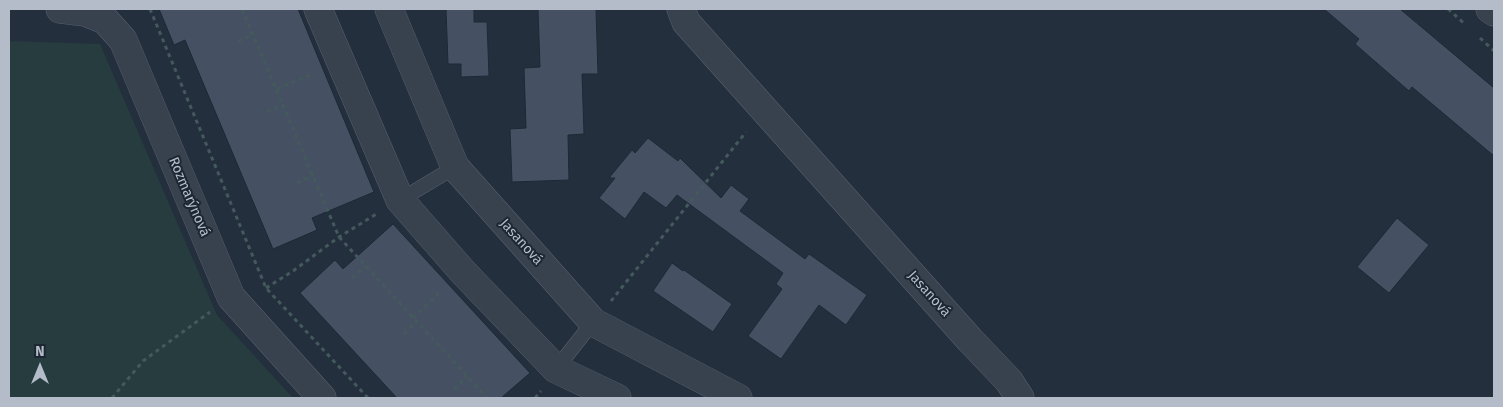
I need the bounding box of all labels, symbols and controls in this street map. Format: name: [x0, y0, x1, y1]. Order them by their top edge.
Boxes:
street label: Rozmarýnová: [165, 155, 213, 239]
street label: Jasanová: [496, 215, 546, 269]
street label: Jasanová: [904, 267, 954, 321]
north arrow: [15, 342, 65, 392]
text: N: [35, 343, 45, 360]

